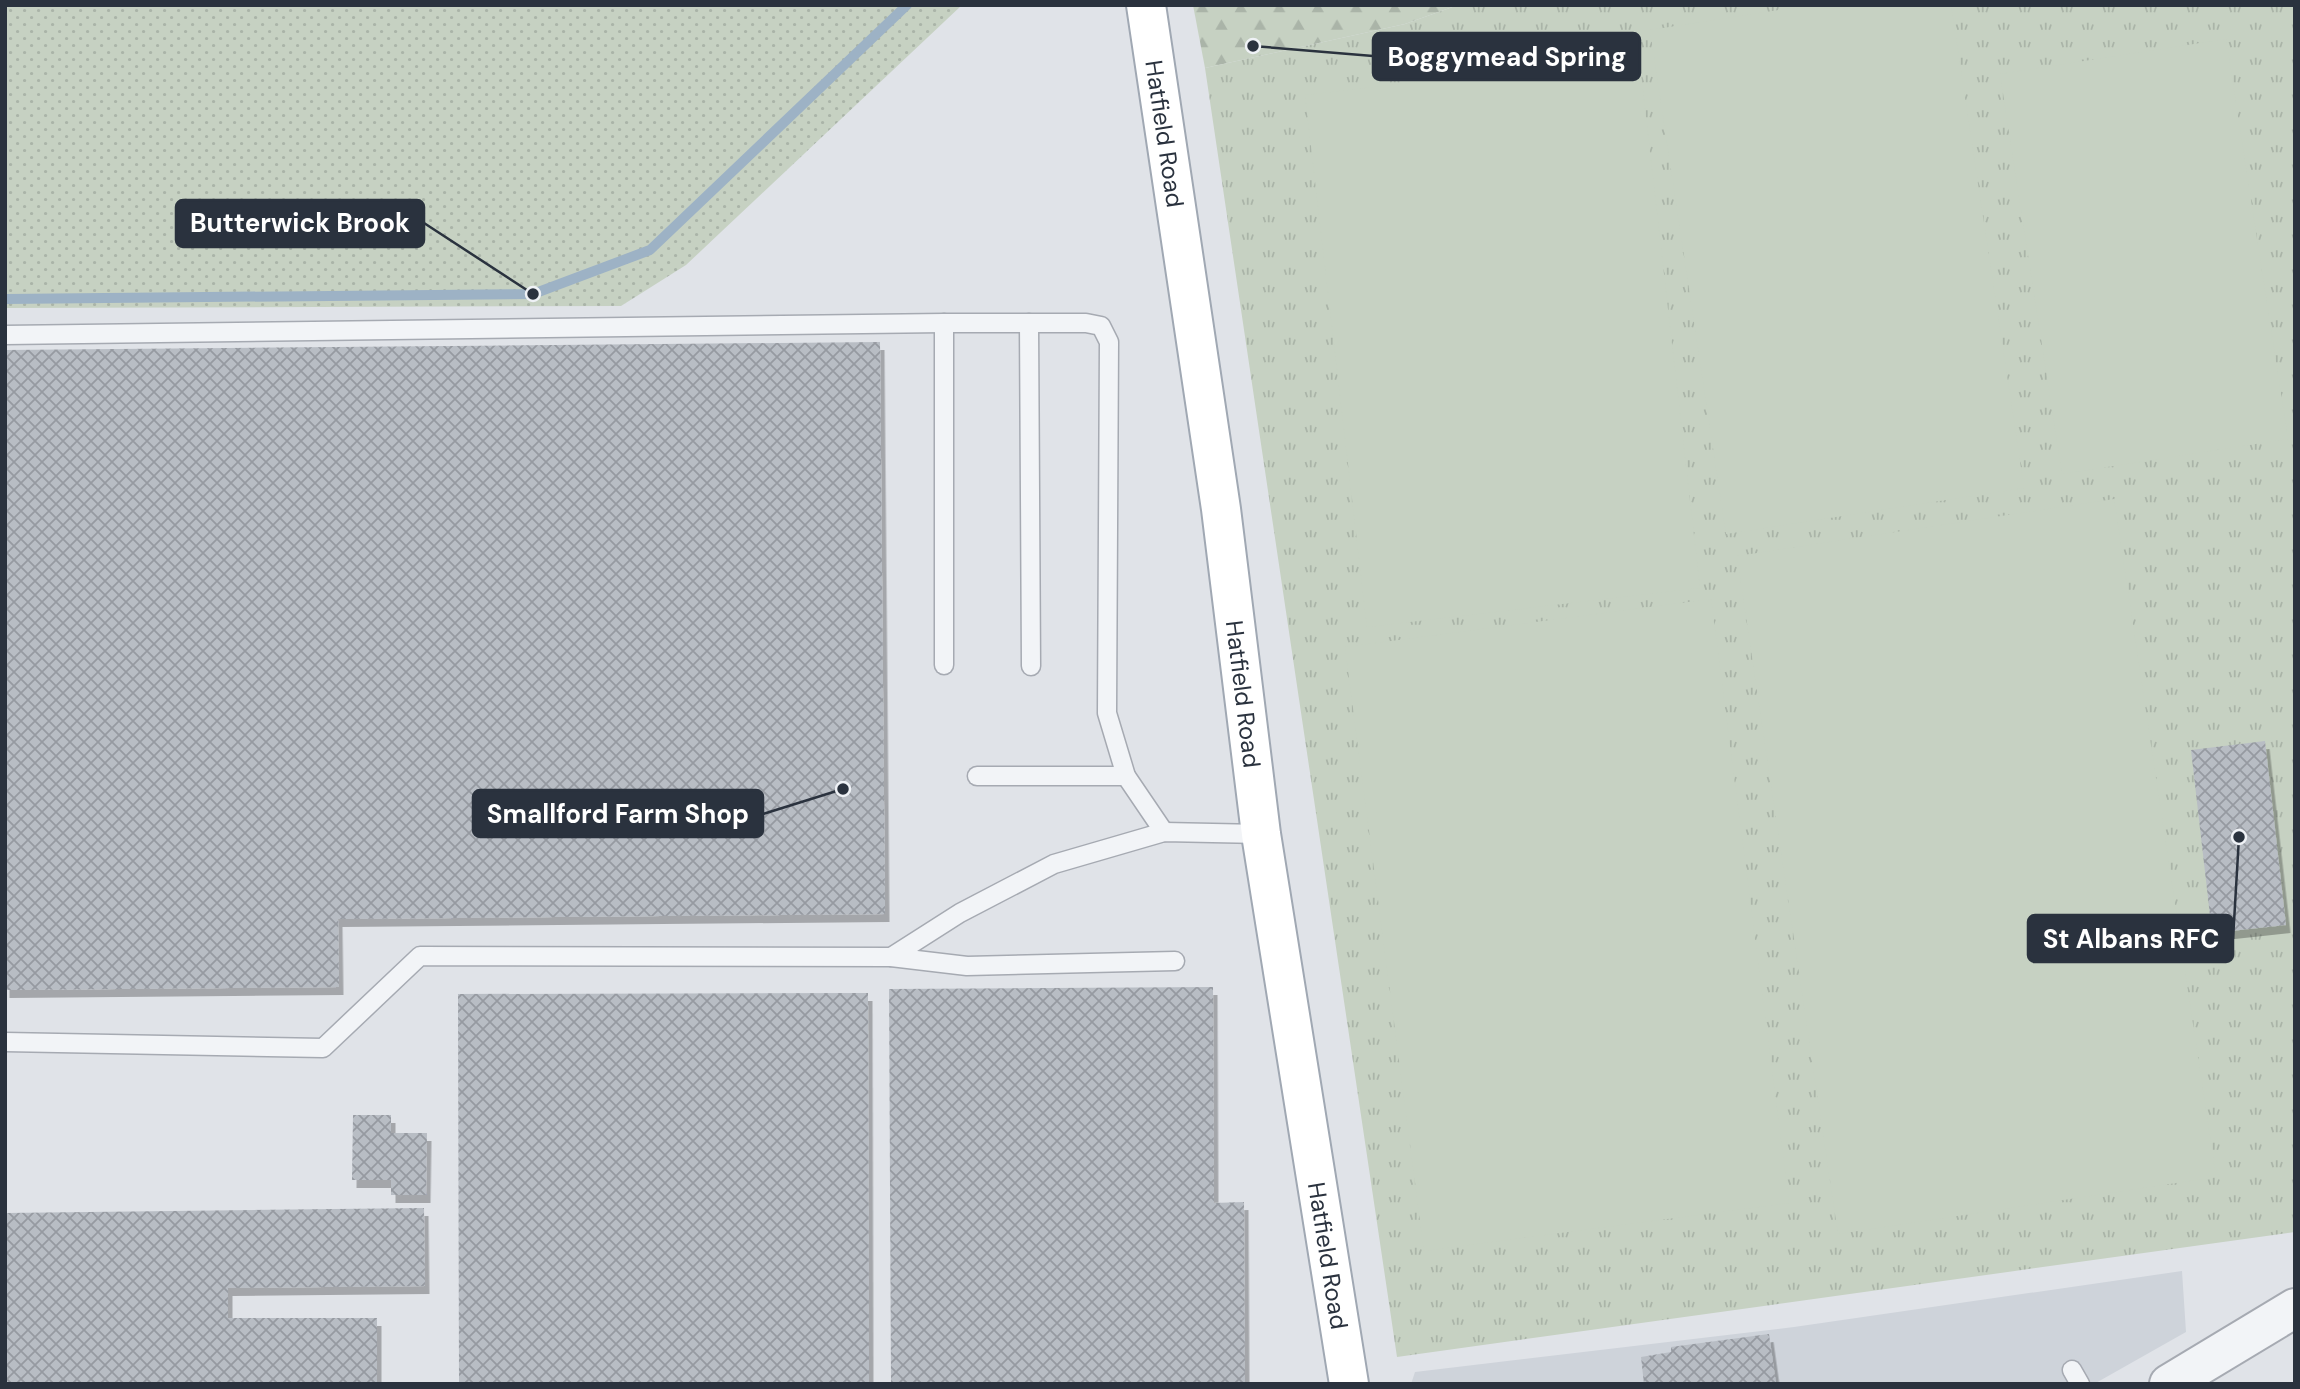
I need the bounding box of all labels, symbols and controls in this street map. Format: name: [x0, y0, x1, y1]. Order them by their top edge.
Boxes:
callout: Boggymead Spring: [1373, 33, 1640, 80]
text: Boggymead Spring: [1388, 40, 1626, 74]
street label: Hatfield Road: [1139, 58, 1191, 209]
callout: Butterwick Brook: [176, 200, 424, 247]
text: Butterwick Brook: [190, 206, 410, 240]
street label: Hatfield Road: [1219, 619, 1268, 770]
callout: Smallford Farm Shop: [473, 790, 763, 837]
text: Smallford Farm Shop: [487, 797, 749, 831]
callout: St Albans RFC: [2028, 915, 2233, 962]
text: St Albans RFC: [2043, 922, 2219, 956]
street label: Hatfield Road: [1301, 1180, 1355, 1331]

